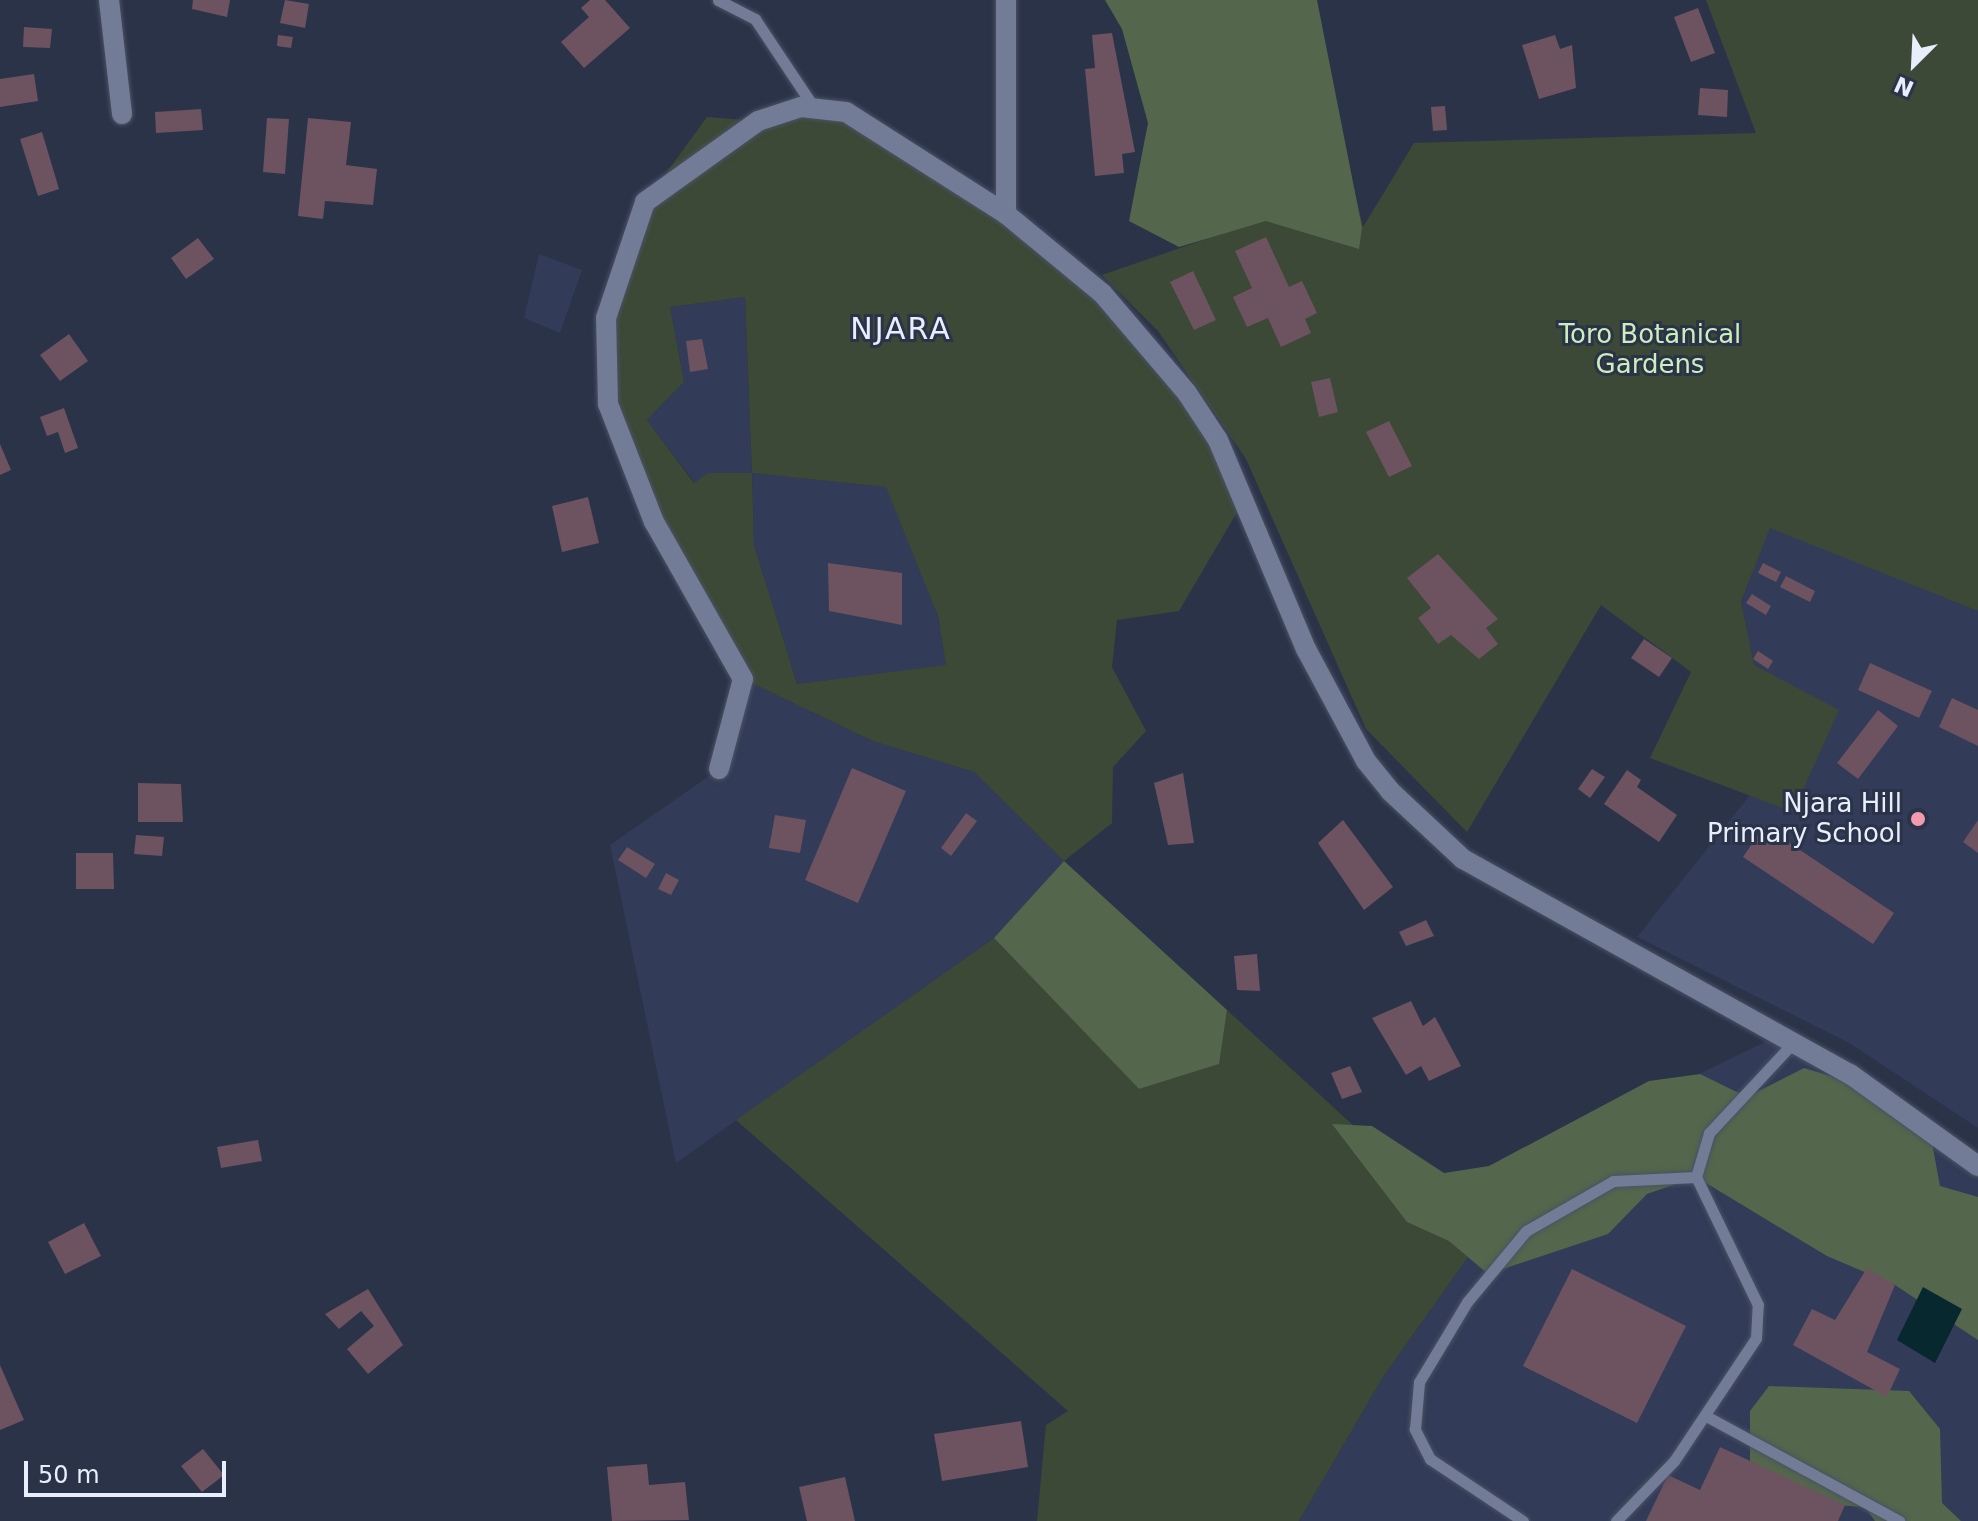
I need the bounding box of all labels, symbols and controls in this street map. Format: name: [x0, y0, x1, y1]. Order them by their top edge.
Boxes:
north arrow: [1874, 24, 1954, 104]
text: N: [1891, 71, 1918, 102]
district label: NJARA: [850, 311, 952, 347]
park label: Toro Botanical Gardens: [1559, 319, 1741, 380]
place label: Njara Hill Primary School: [1707, 788, 1902, 850]
marker: Njara Hill Primary School: [1909, 810, 1927, 828]
scale bar: [28, 1445, 230, 1495]
text: 50 m: [38, 1461, 100, 1489]

